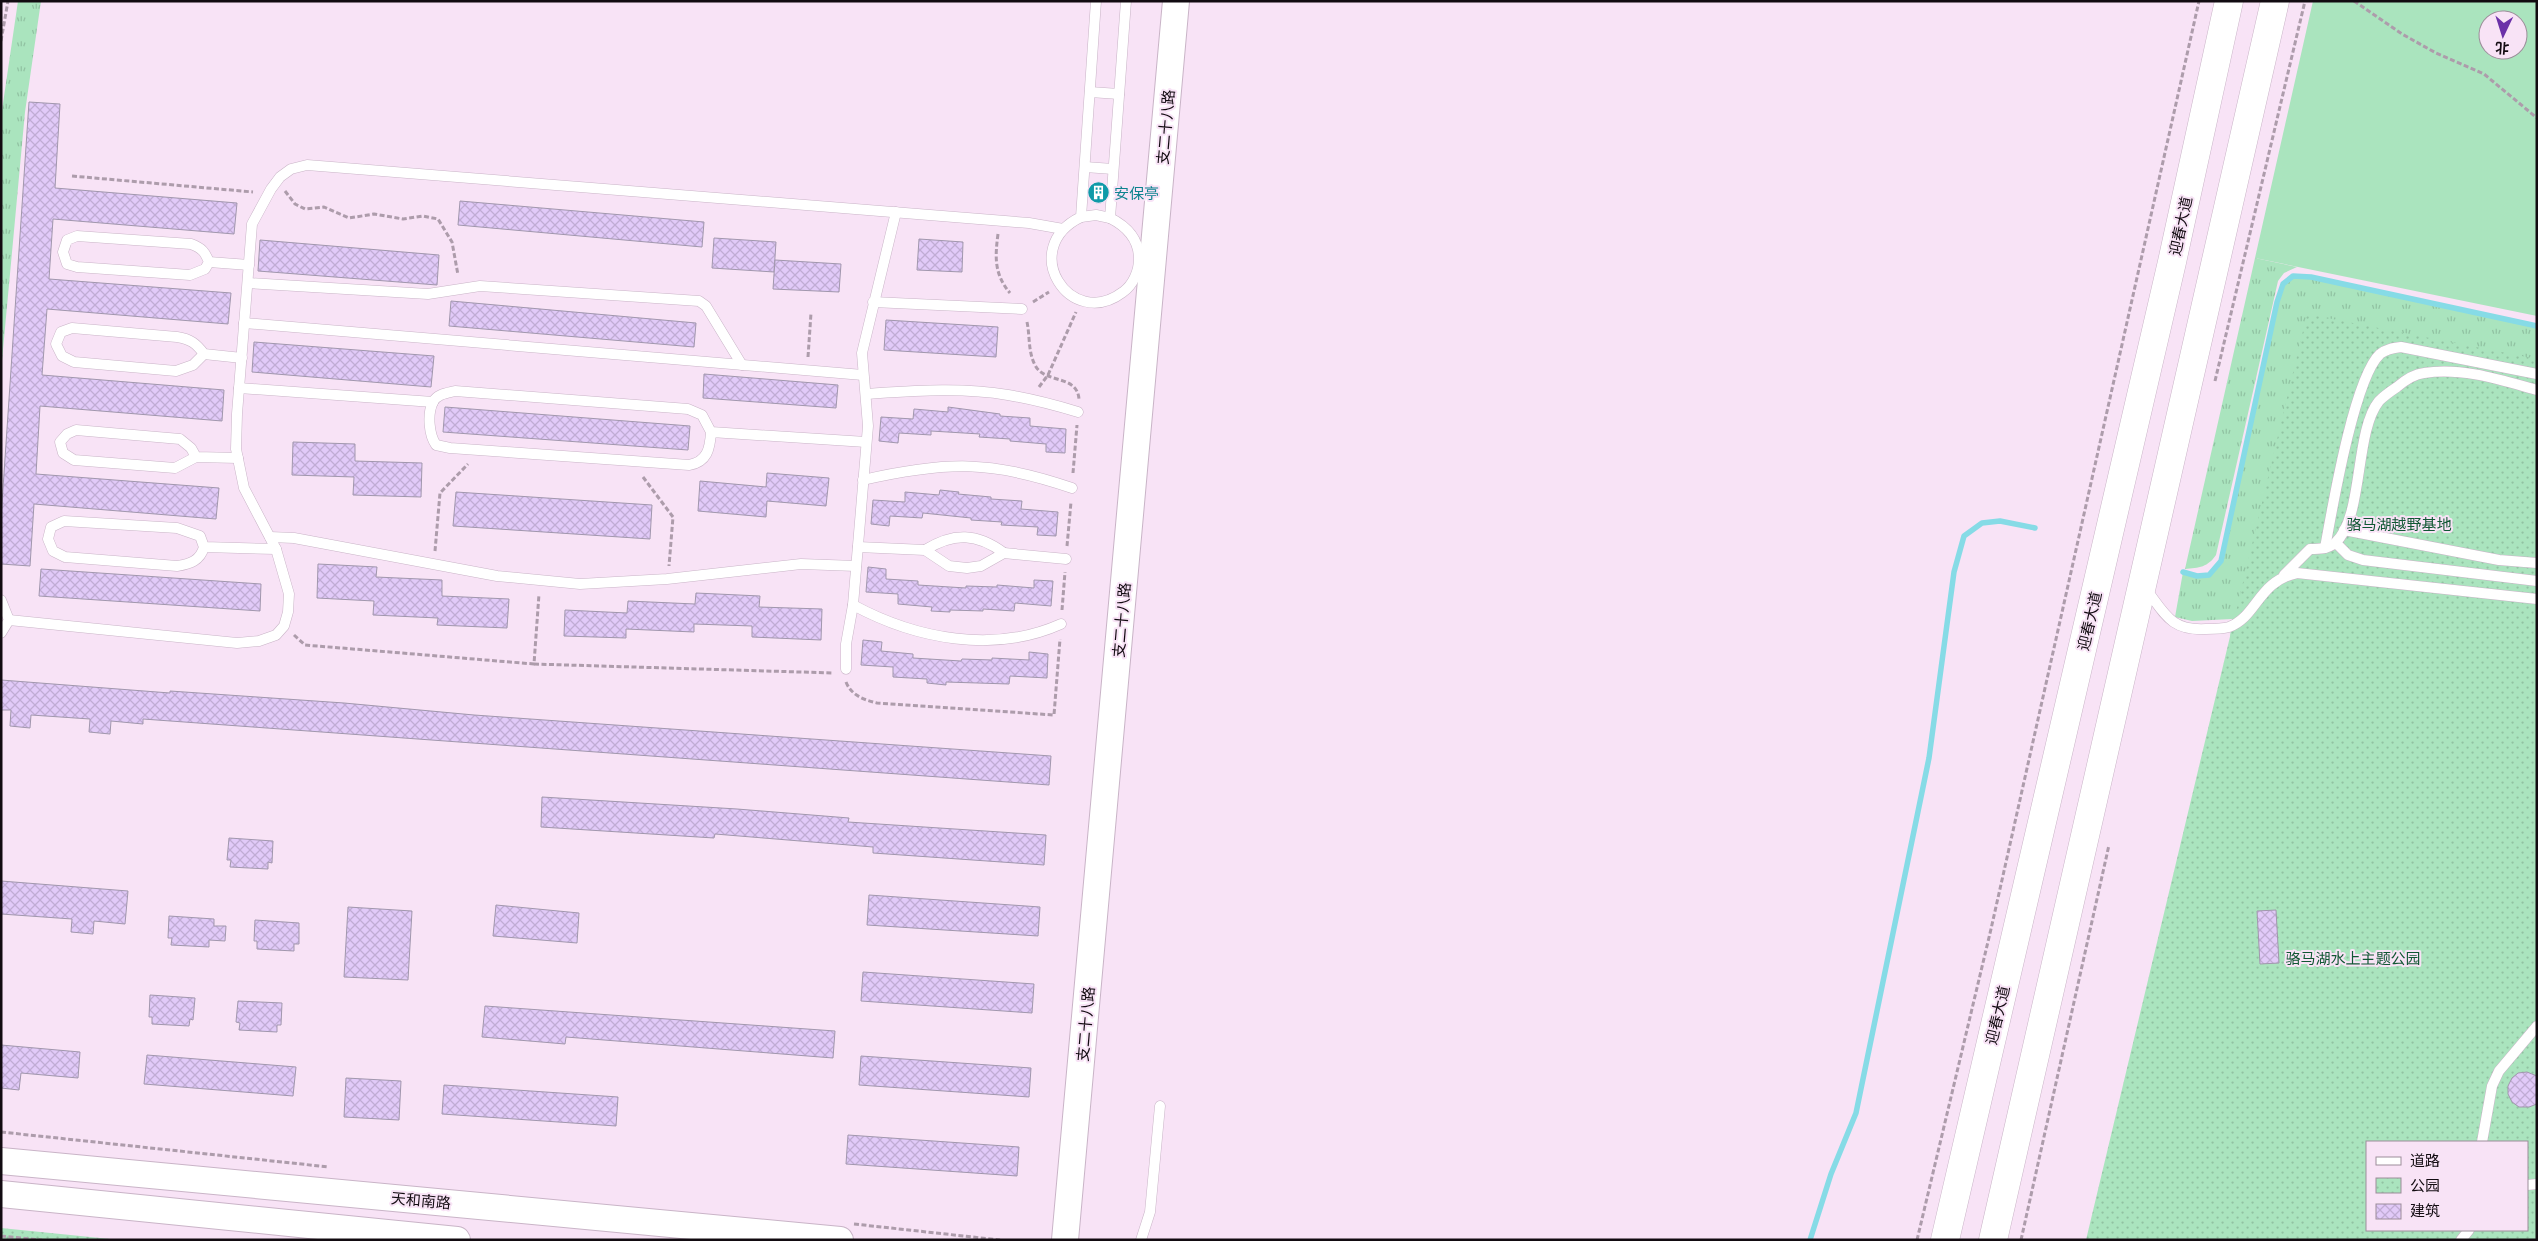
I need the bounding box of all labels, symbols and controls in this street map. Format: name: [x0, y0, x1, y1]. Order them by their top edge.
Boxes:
north arrow: [2478, 10, 2528, 60]
text: 北: [2494, 39, 2510, 57]
street label: 支二十八路: [1153, 89, 1177, 165]
building icon: 安保亭: [1086, 181, 1110, 205]
place label: 安保亭: [1114, 184, 1159, 202]
street label: 迎春大道: [2165, 195, 2195, 257]
park label: 骆马湖越野基地: [2346, 515, 2452, 533]
street label: 支二十八路: [1109, 582, 1133, 658]
street label: 迎春大道: [2073, 590, 2105, 652]
park label: 骆马湖水上主题公园: [2285, 949, 2421, 967]
street label: 迎春大道: [1981, 984, 2013, 1046]
street label: 支二十八路: [1073, 986, 1097, 1062]
legend: [2366, 1141, 2528, 1231]
text: 道路: [2410, 1151, 2440, 1169]
text: 公园: [2410, 1176, 2440, 1194]
street label: 天和南路: [390, 1188, 452, 1212]
text: 建筑: [2410, 1201, 2440, 1219]

